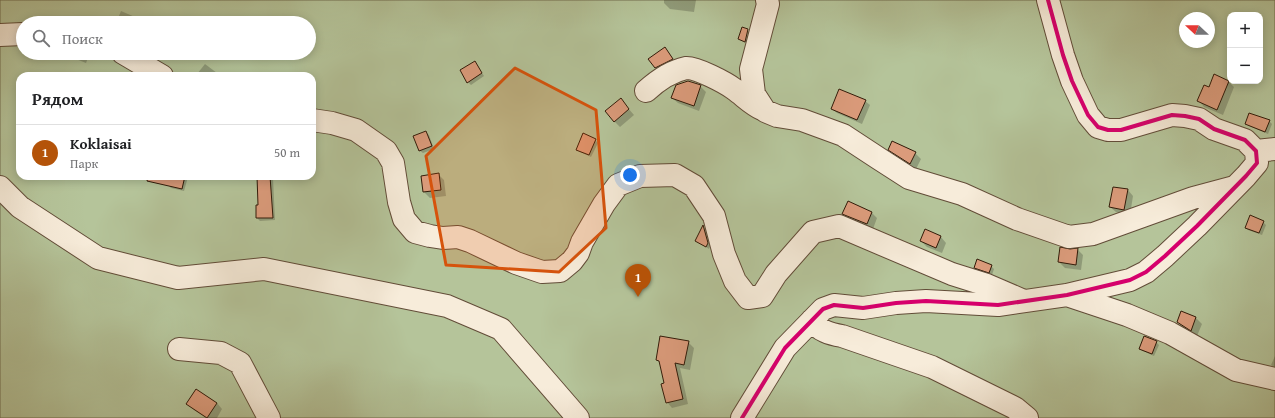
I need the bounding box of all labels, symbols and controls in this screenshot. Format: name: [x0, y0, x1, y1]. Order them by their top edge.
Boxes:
north arrow: [1179, 12, 1215, 48]
map controls: [1227, 12, 1263, 84]
button: +: [1227, 12, 1263, 48]
search box: [16, 16, 316, 60]
icon: search: [30, 27, 52, 49]
text: Поиск: [62, 28, 103, 49]
button: −: [1227, 48, 1263, 84]
text: Рядом: [32, 86, 83, 111]
text: Koklaisai: [70, 133, 132, 154]
text: 1: [42, 143, 48, 162]
text: 50 m: [274, 143, 300, 162]
text: Парк: [70, 154, 98, 173]
your location: [620, 165, 640, 185]
pin: 1: [625, 264, 651, 297]

